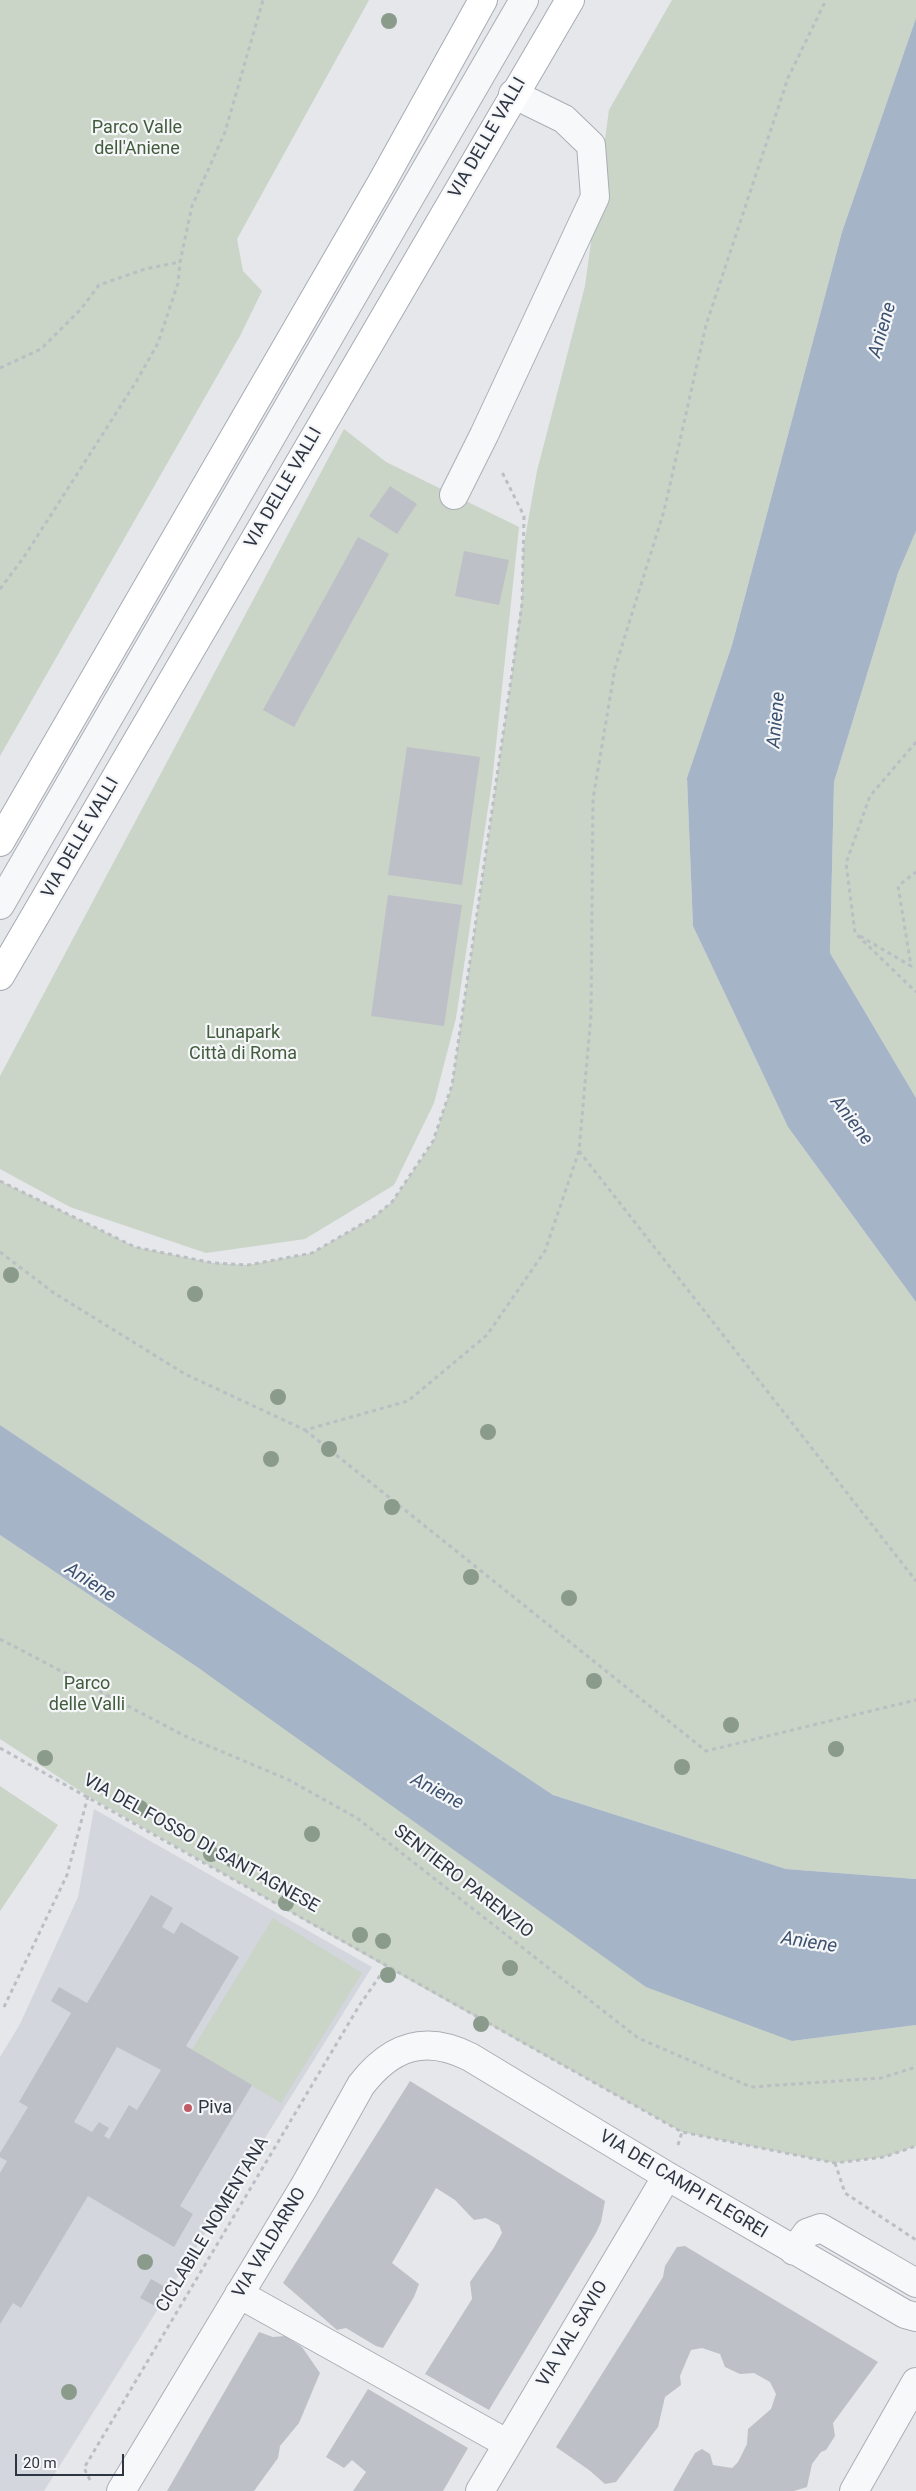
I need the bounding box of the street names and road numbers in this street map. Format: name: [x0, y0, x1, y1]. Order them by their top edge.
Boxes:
street label: VIA DELLE VALLI: [445, 74, 531, 202]
street label: VIA DELLE VALLI: [241, 424, 327, 552]
street label: VIA DELLE VALLI: [38, 774, 124, 902]
street label: VIA DEL FOSSO DI SANT'AGNESE: [79, 1770, 323, 1918]
street label: SENTIERO PARENZIO: [389, 1821, 537, 1943]
street label: VIA DEI CAMPI FLEGREI: [595, 2126, 771, 2244]
street label: CICLABILE NOMENTANA: [152, 2133, 274, 2317]
street label: VIA VALDARNO: [229, 2184, 311, 2302]
street label: VIA VAL SAVIO: [533, 2277, 613, 2391]

